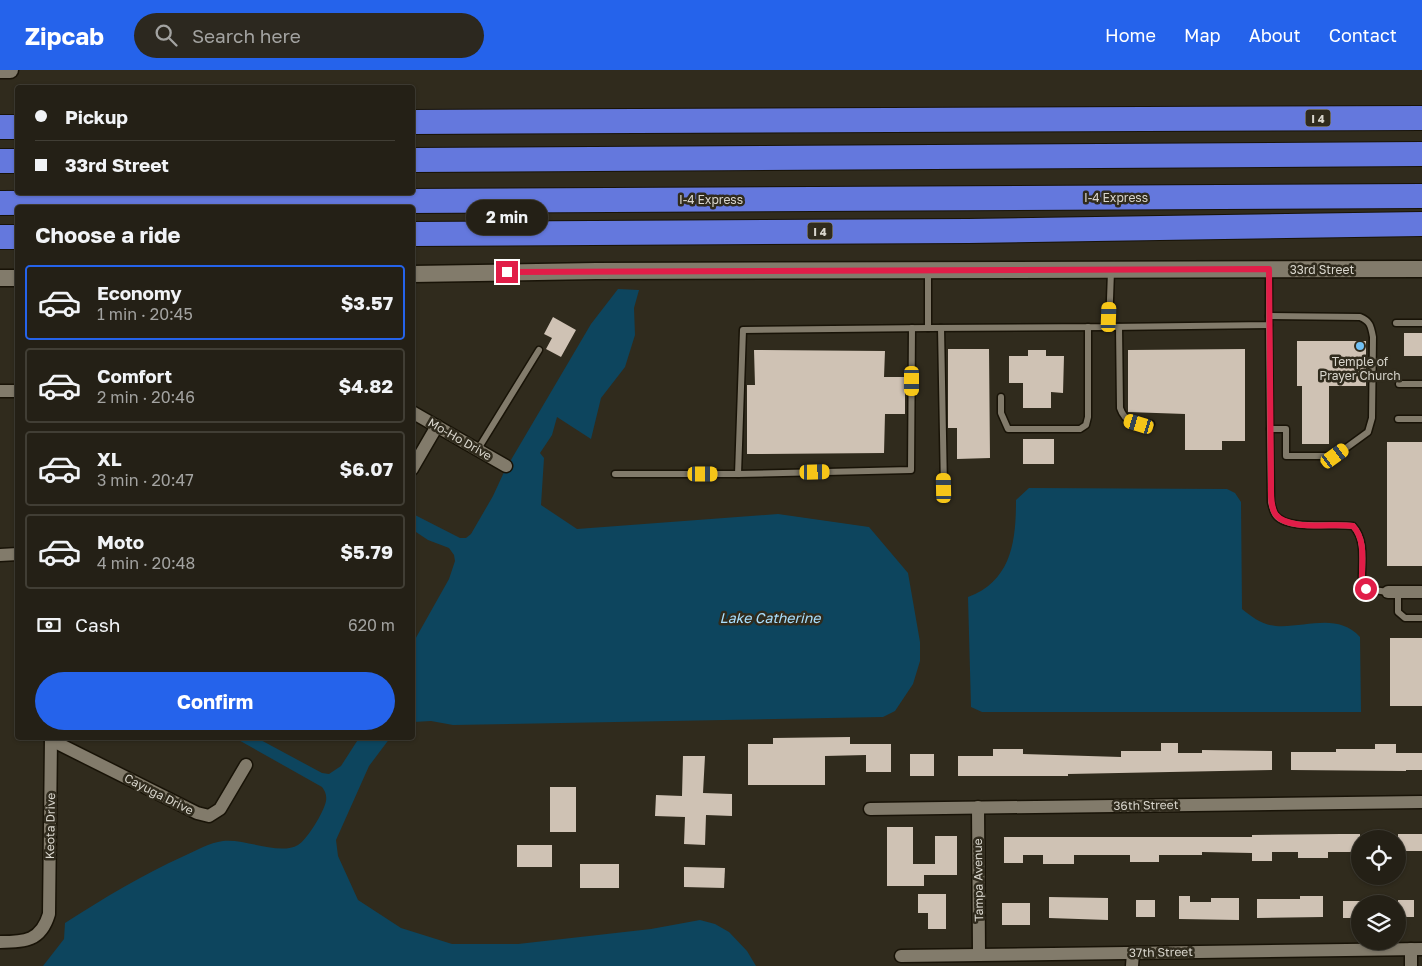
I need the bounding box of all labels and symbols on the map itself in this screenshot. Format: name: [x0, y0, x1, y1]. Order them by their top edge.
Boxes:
road number: I 4: [1306, 110, 1330, 126]
street label: I-4 Express: [1084, 190, 1148, 205]
street label: I-4 Express: [679, 192, 743, 207]
callout: 2 min: [466, 200, 548, 234]
road number: I 4: [808, 223, 832, 240]
route end: [496, 261, 518, 283]
street label: 33rd Street: [1290, 262, 1354, 277]
car: [1100, 302, 1117, 332]
marker: Temple of Prayer Church: [1354, 340, 1366, 352]
place label: Temple of Prayer Church: [1319, 354, 1401, 383]
car: [904, 366, 919, 396]
car: [1122, 412, 1155, 436]
street label: Mo-Ho Drive: [425, 415, 495, 463]
car: [1318, 441, 1351, 471]
car: [799, 464, 830, 480]
car: [688, 467, 718, 482]
car: [936, 473, 951, 503]
route start: [1355, 578, 1377, 600]
water label: Lake Catherine: [720, 609, 821, 626]
street label: Cayuga Drive: [122, 770, 196, 818]
street label: Keota Drive: [42, 793, 58, 859]
street label: 36th Street: [1113, 797, 1179, 813]
street label: Tampa Avenue: [970, 838, 986, 922]
street label: 37th Street: [1129, 944, 1193, 960]

